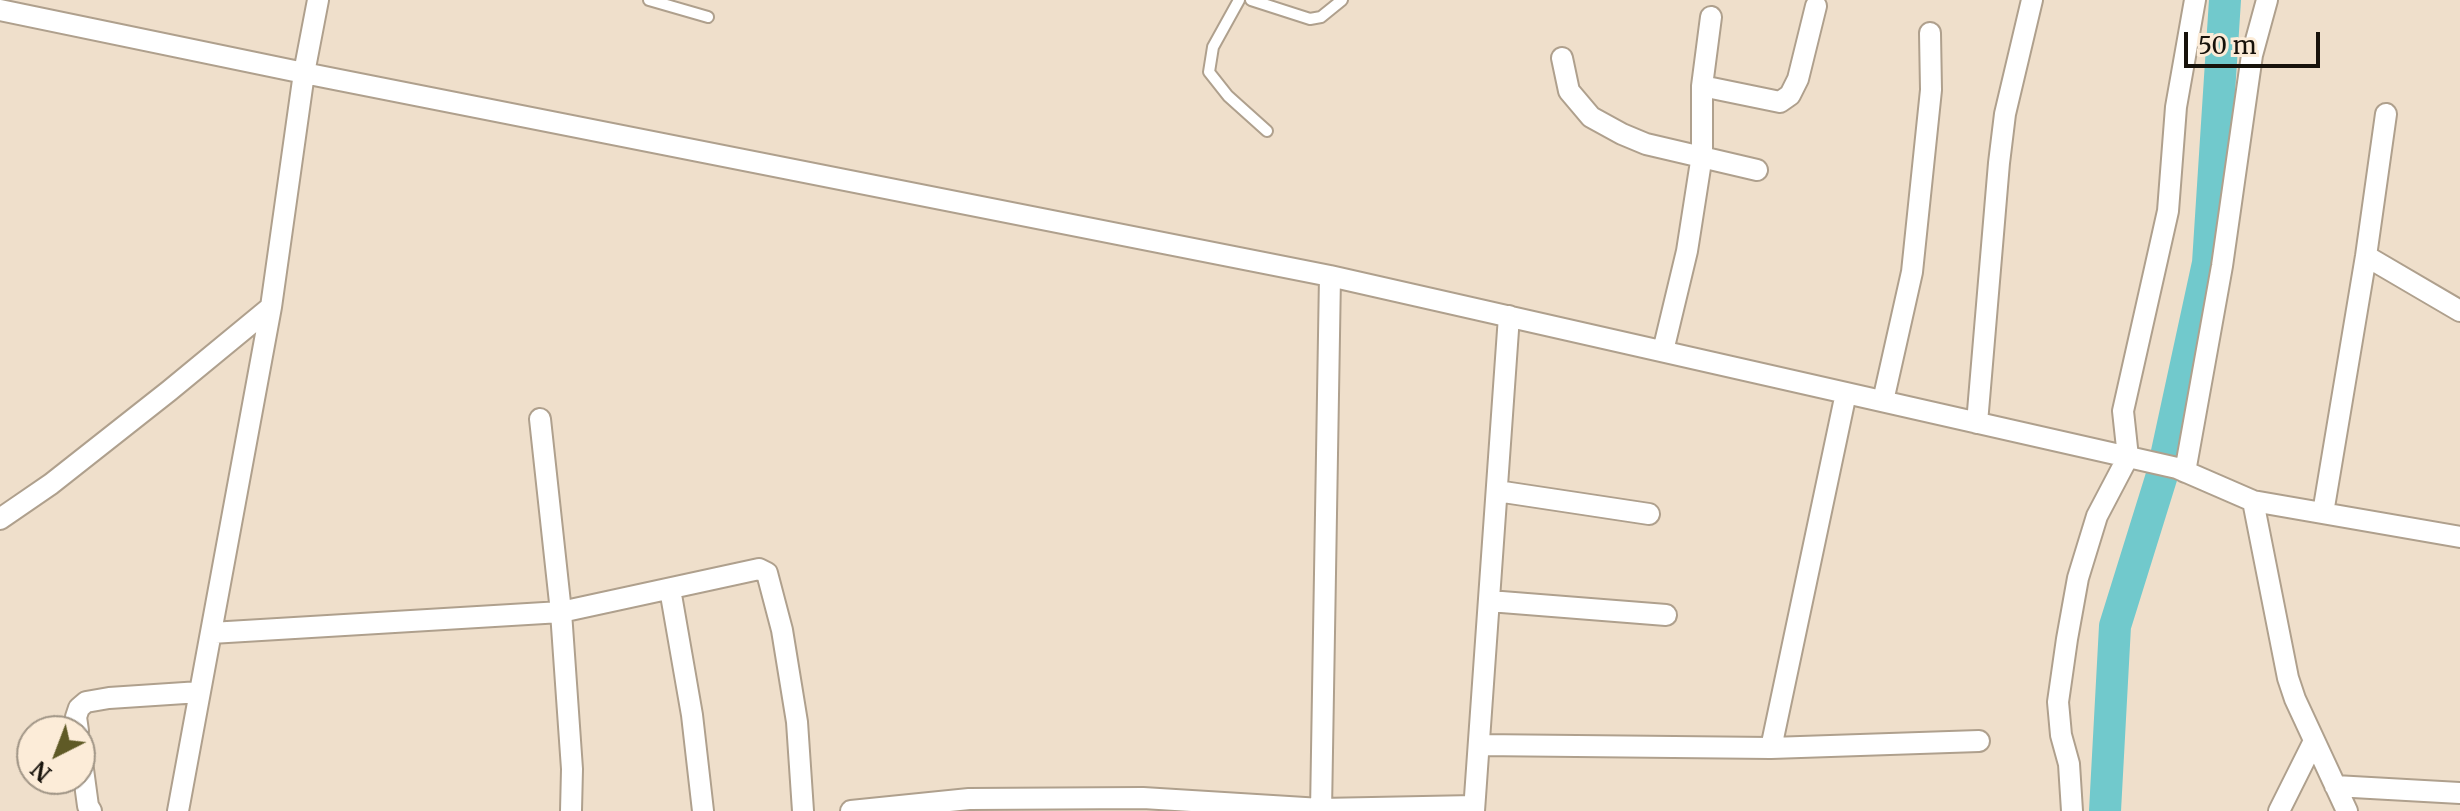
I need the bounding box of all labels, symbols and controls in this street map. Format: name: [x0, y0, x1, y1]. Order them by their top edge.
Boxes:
scale bar: [2188, 16, 2324, 66]
text: 50 m: [2198, 30, 2257, 61]
north arrow: [16, 715, 96, 795]
text: N: [25, 755, 57, 788]

